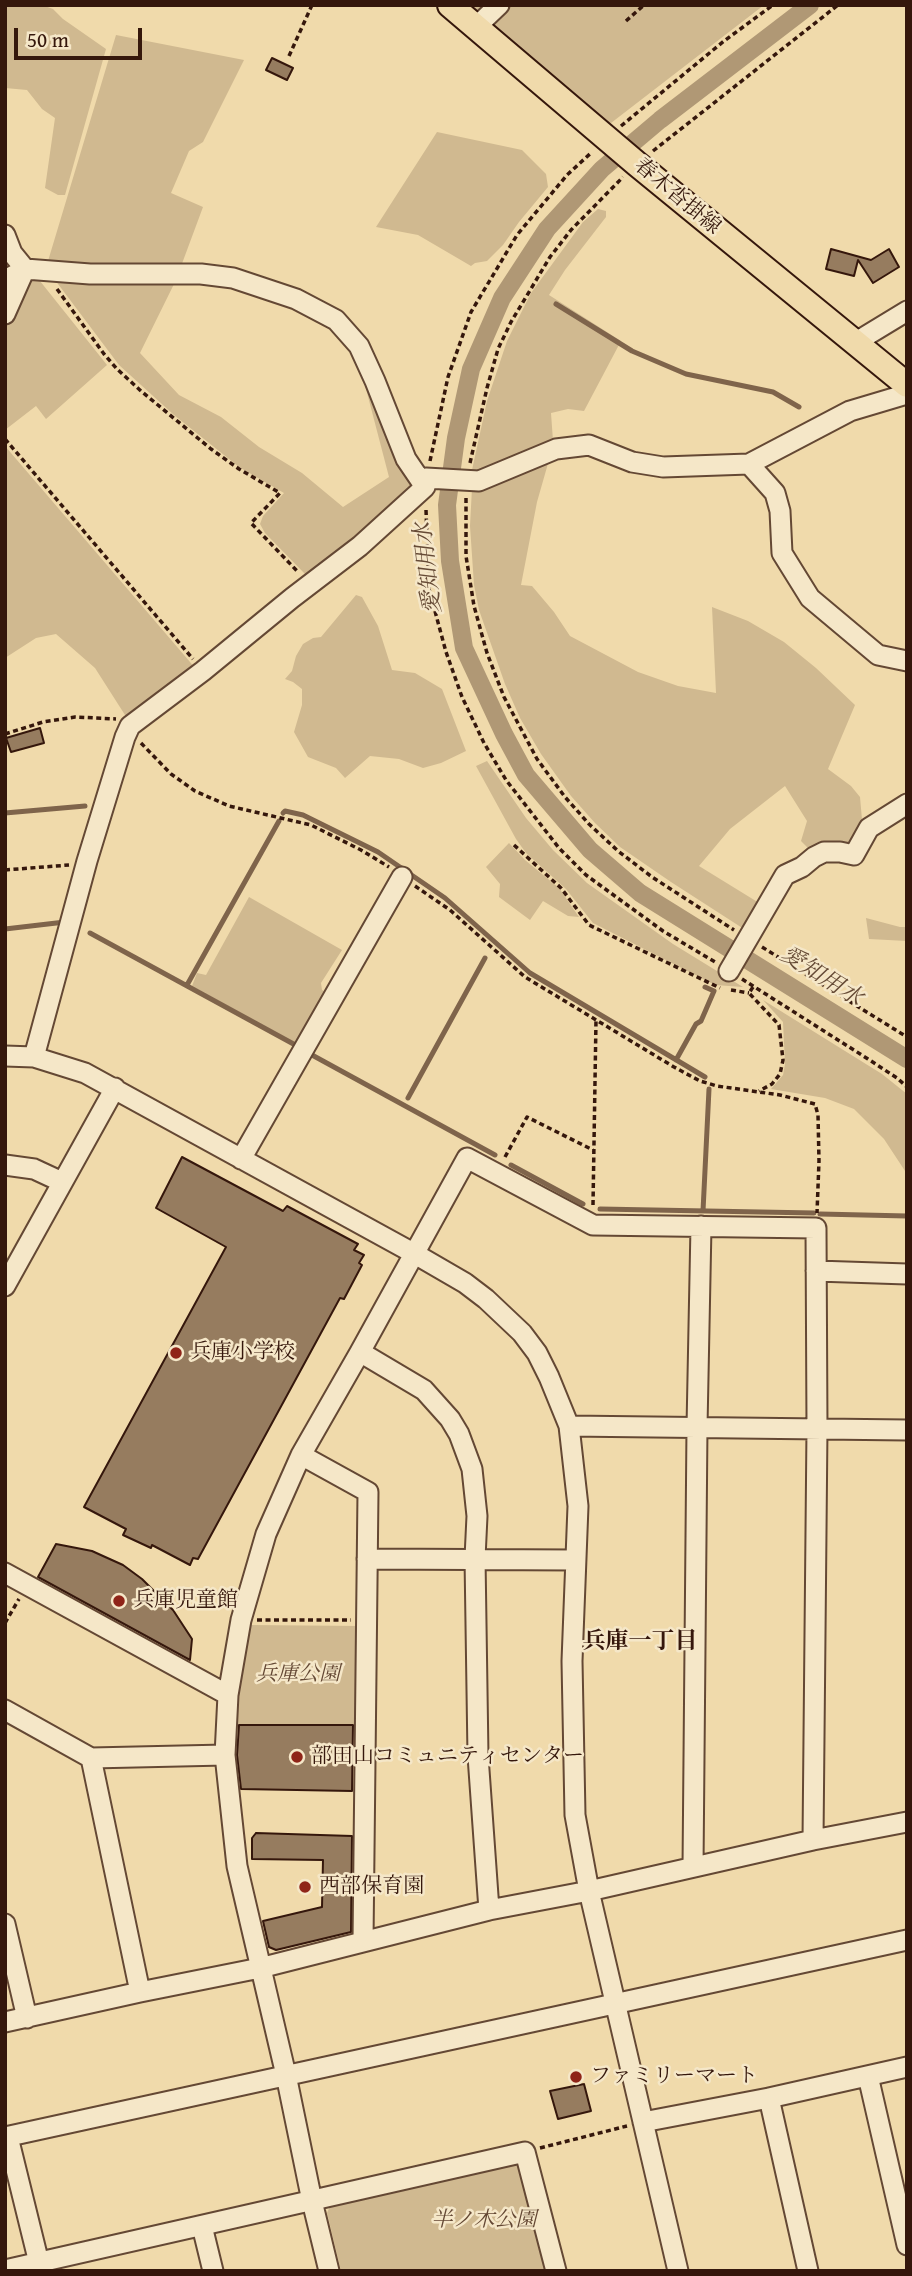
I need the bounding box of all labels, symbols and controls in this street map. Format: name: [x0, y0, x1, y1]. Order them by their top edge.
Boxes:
scale bar: [18, 14, 145, 58]
text: 50 m: [27, 24, 69, 55]
street label: 春木沓掛線: [629, 154, 725, 240]
water label: 愛知用水: [410, 521, 448, 615]
water label: 愛知用水: [775, 941, 867, 1013]
place label: 兵庫小学校: [190, 1340, 295, 1366]
marker: 兵庫小学校: [168, 1345, 184, 1361]
place label: 兵庫児童館: [133, 1588, 238, 1614]
marker: 兵庫児童館: [111, 1593, 127, 1609]
district label: 兵庫一丁目: [583, 1628, 697, 1656]
park label: 兵庫公園: [256, 1662, 340, 1688]
place label: 部田山コミュニティセンター: [311, 1744, 584, 1770]
marker: 部田山コミュニティセンター: [289, 1749, 305, 1765]
place label: 西部保育園: [319, 1874, 424, 1900]
marker: 西部保育園: [297, 1879, 313, 1895]
place label: ファミリーマート: [590, 2064, 758, 2090]
marker: ファミリーマート: [568, 2069, 584, 2085]
park label: 半ノ木公園: [432, 2208, 536, 2234]

